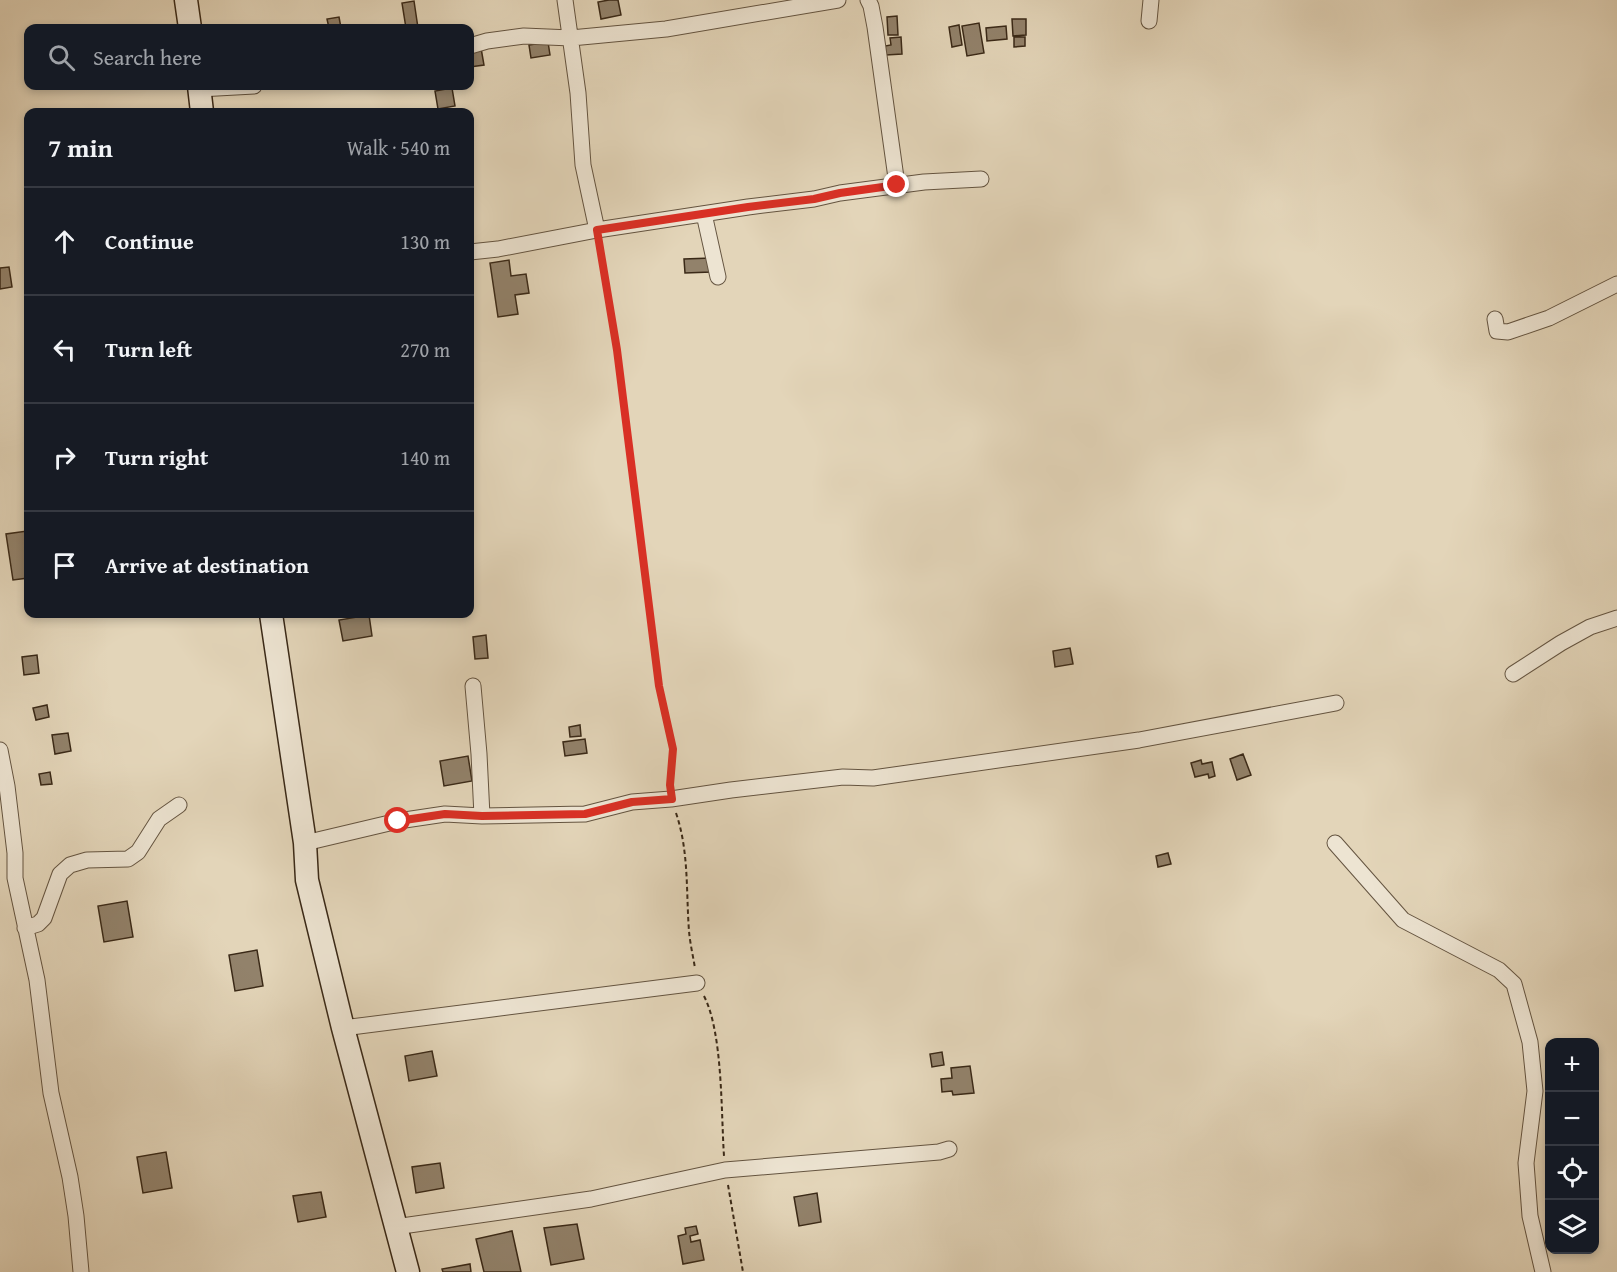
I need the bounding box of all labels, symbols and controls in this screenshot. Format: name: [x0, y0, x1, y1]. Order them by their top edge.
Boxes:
search box: [24, 24, 474, 90]
icon: search: [45, 41, 78, 74]
text: Search here: [93, 41, 202, 73]
text: 7 min: [48, 128, 113, 167]
text: Walk · 540 m: [347, 133, 450, 162]
route end: [883, 171, 909, 197]
icon: ahead: [48, 225, 81, 258]
text: Continue: [105, 225, 194, 257]
text: 130 m: [400, 227, 450, 256]
icon: left: [48, 333, 81, 366]
text: Turn left: [105, 333, 192, 365]
text: 270 m: [400, 335, 450, 364]
icon: right: [48, 441, 81, 474]
text: Turn right: [105, 441, 208, 473]
text: 140 m: [400, 443, 450, 472]
icon: arrive: [48, 549, 81, 582]
text: Arrive at destination: [105, 549, 309, 581]
route start: [384, 807, 410, 833]
map controls: [1545, 1038, 1599, 1254]
button: +: [1545, 1038, 1599, 1092]
button: −: [1545, 1092, 1599, 1146]
button: locate: [1545, 1146, 1599, 1200]
button: layers: [1545, 1200, 1599, 1254]

